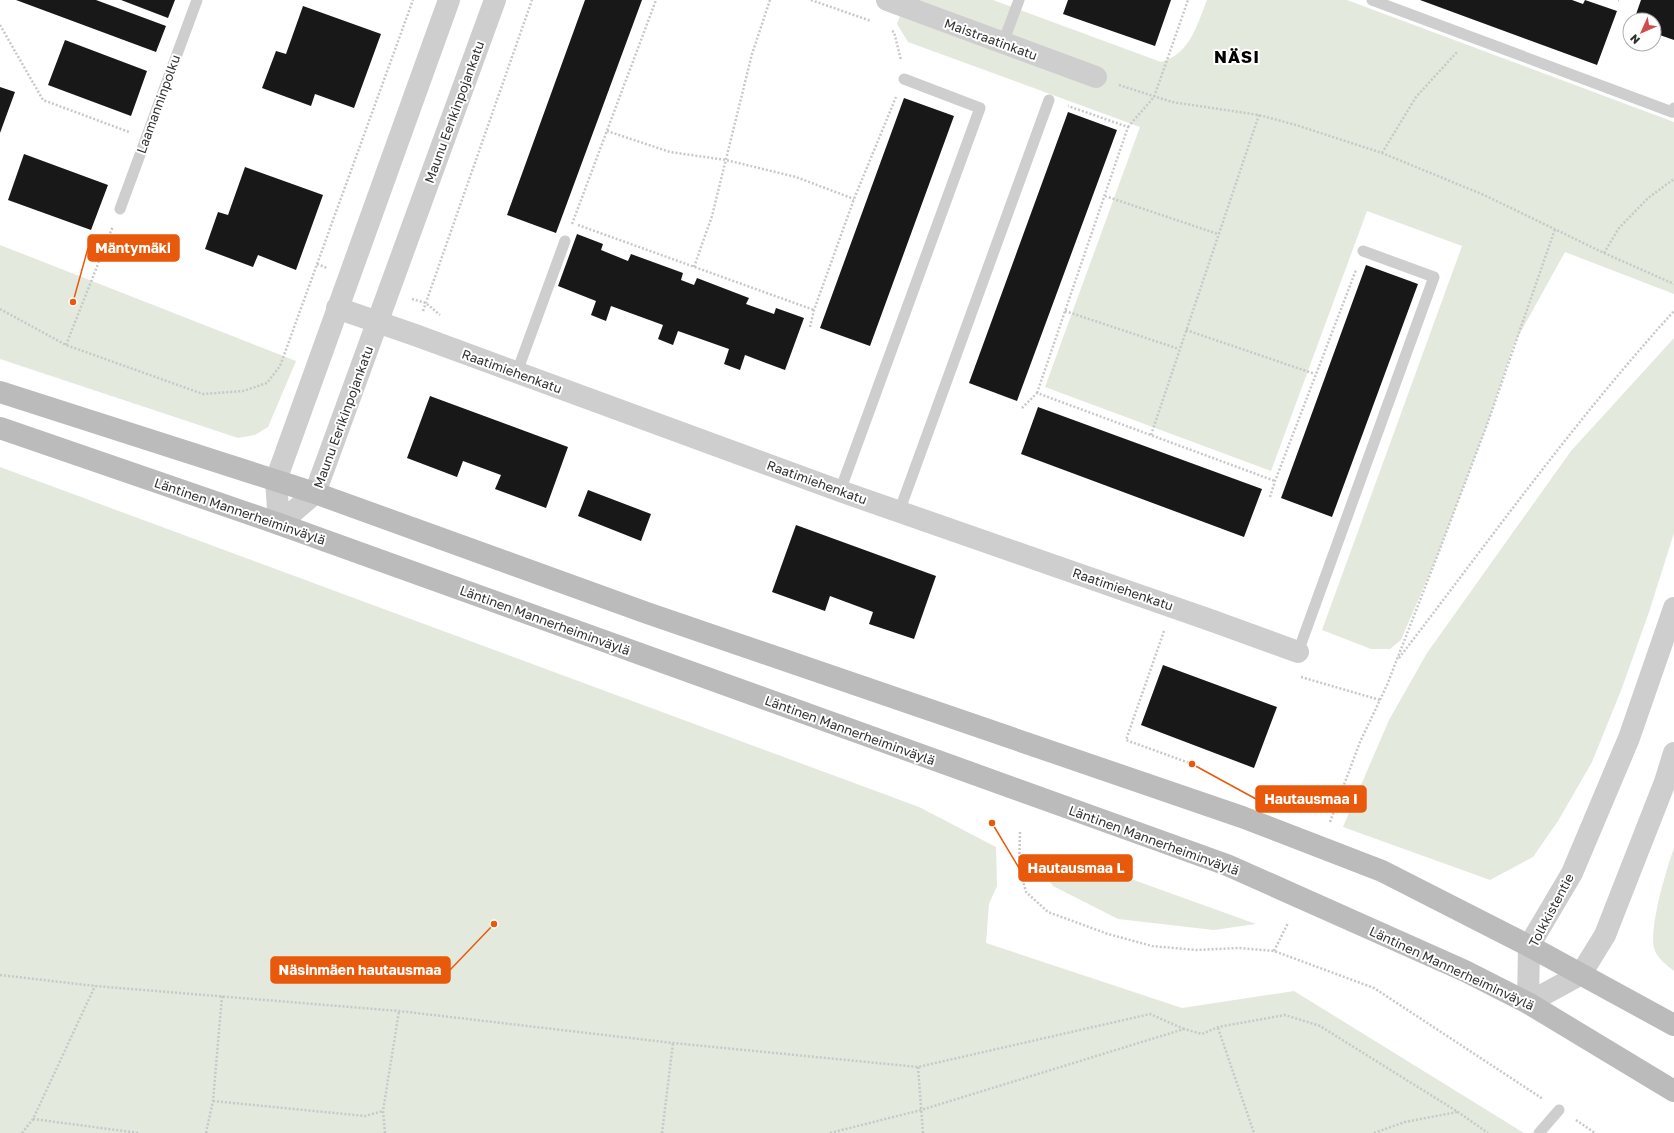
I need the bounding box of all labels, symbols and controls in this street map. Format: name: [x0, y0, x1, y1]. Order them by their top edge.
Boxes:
north arrow: [1622, 12, 1662, 52]
street label: Maistraatinkatu: [942, 15, 1040, 63]
text: N: [1627, 32, 1642, 47]
street label: Maunu Eerikinpojankatu: [421, 39, 487, 185]
district label: NÄSI: [1214, 46, 1260, 67]
street label: Laamanninpolku: [133, 53, 183, 155]
callout: Mäntymäki: [88, 235, 179, 261]
text: Mäntymäki: [95, 239, 171, 256]
street label: Maunu Eerikinpojankatu: [310, 344, 376, 490]
street label: Raatimiehenkatu: [460, 345, 564, 397]
street label: Raatimiehenkatu: [765, 456, 869, 508]
street label: Läntinen Mannerheiminväylä: [152, 474, 328, 548]
street label: Raatimiehenkatu: [1071, 564, 1175, 614]
street label: Läntinen Mannerheiminväylä: [458, 582, 632, 658]
street label: Läntinen Mannerheiminväylä: [763, 692, 937, 768]
callout: Hautausmaa I: [1256, 786, 1366, 812]
text: Hautausmaa I: [1264, 790, 1358, 807]
street label: Läntinen Mannerheiminväylä: [1067, 802, 1241, 878]
callout: Hautausmaa L: [1019, 855, 1132, 881]
text: Hautausmaa L: [1028, 859, 1124, 876]
street label: Tolkkistentie: [1525, 871, 1577, 949]
street label: Läntinen Mannerheiminväylä: [1367, 923, 1537, 1013]
callout: Näsinmäen hautausmaa: [271, 957, 450, 983]
text: Näsinmäen hautausmaa: [279, 961, 441, 978]

